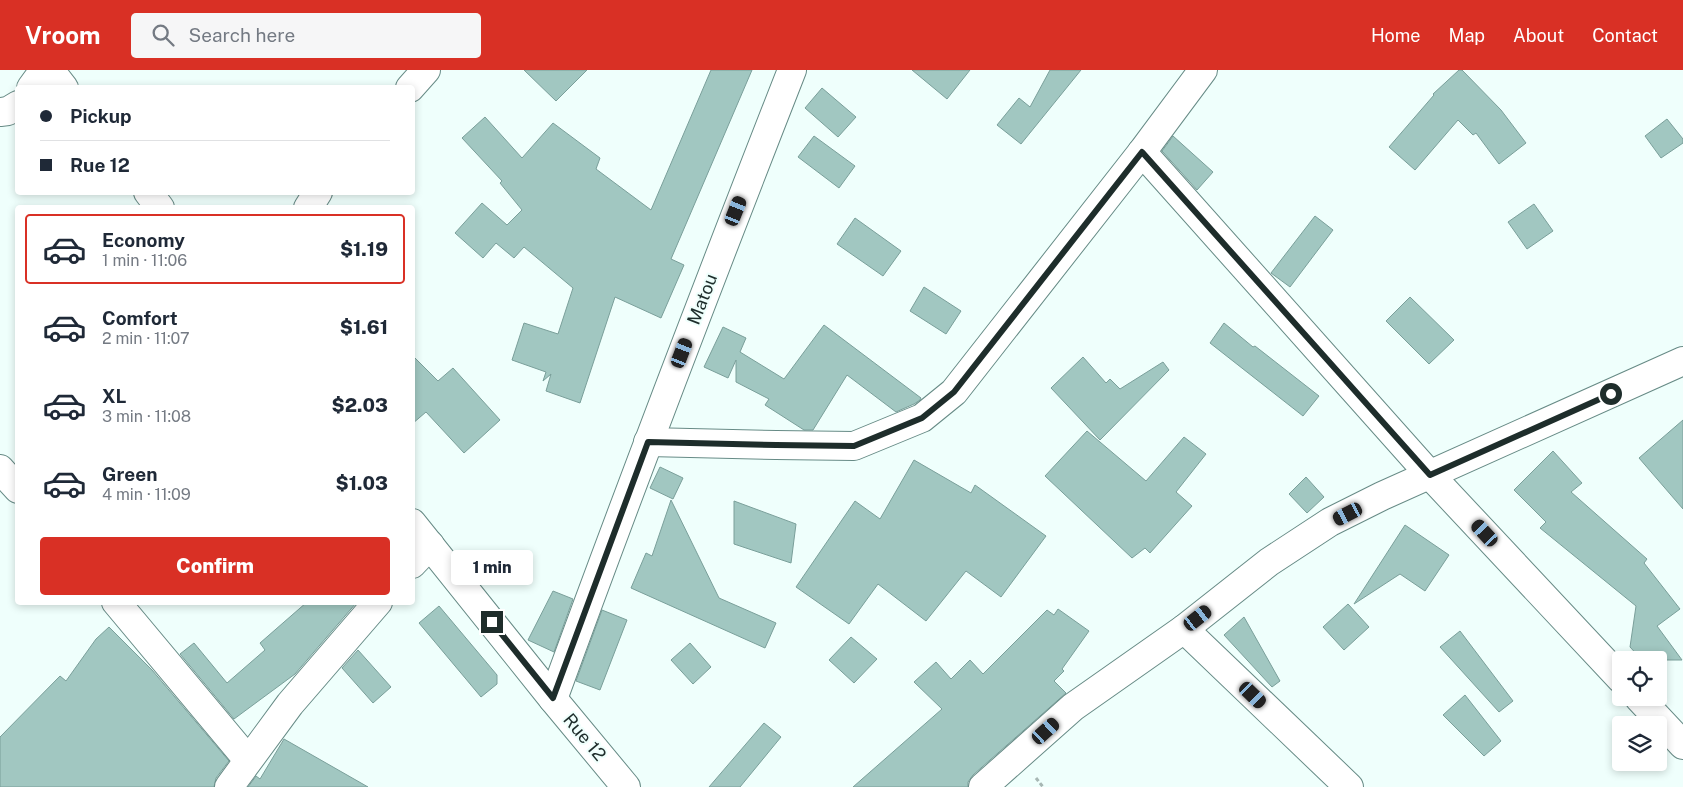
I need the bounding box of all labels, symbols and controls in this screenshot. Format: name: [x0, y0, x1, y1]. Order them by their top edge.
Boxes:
search box: [131, 13, 481, 58]
text: Vroom: [25, 21, 101, 49]
icon: search: [149, 21, 177, 49]
text: Search here: [189, 24, 295, 46]
text: Home: [1371, 25, 1421, 46]
text: Map: [1449, 25, 1485, 46]
text: About: [1513, 25, 1564, 46]
text: Contact: [1592, 25, 1658, 46]
text: Pickup: [70, 105, 132, 127]
text: Rue 12: [70, 154, 130, 176]
car: [723, 194, 748, 228]
icon: car: [42, 227, 87, 272]
text: Economy: [102, 229, 185, 251]
text: $1.19: [340, 238, 388, 260]
text: 1 min · 11:06: [102, 251, 187, 270]
street label: Matou: [683, 271, 721, 327]
icon: car: [42, 305, 87, 350]
text: Comfort: [102, 307, 178, 329]
text: $1.61: [340, 316, 388, 338]
text: 2 min · 11:07: [102, 329, 190, 348]
car: [669, 336, 694, 370]
icon: car: [42, 383, 87, 428]
route start: [1600, 383, 1622, 405]
text: XL: [102, 385, 127, 407]
text: $2.03: [332, 394, 388, 416]
text: 3 min · 11:08: [102, 407, 191, 426]
icon: car: [42, 461, 87, 506]
text: Green: [102, 463, 157, 485]
text: $1.03: [336, 472, 388, 494]
text: 4 min · 11:09: [102, 485, 191, 504]
car: [1331, 501, 1364, 527]
car: [1469, 517, 1500, 549]
button: Confirm: [40, 537, 390, 595]
callout: 1 min: [451, 550, 533, 584]
text: 1 min: [472, 558, 512, 577]
car: [1181, 603, 1214, 633]
route end: [481, 611, 503, 633]
map controls: [1612, 651, 1667, 771]
button: locate: [1612, 651, 1667, 706]
car: [1237, 679, 1269, 711]
street label: Rue 12: [559, 709, 611, 765]
car: [1029, 715, 1062, 747]
button: layers: [1612, 716, 1667, 771]

